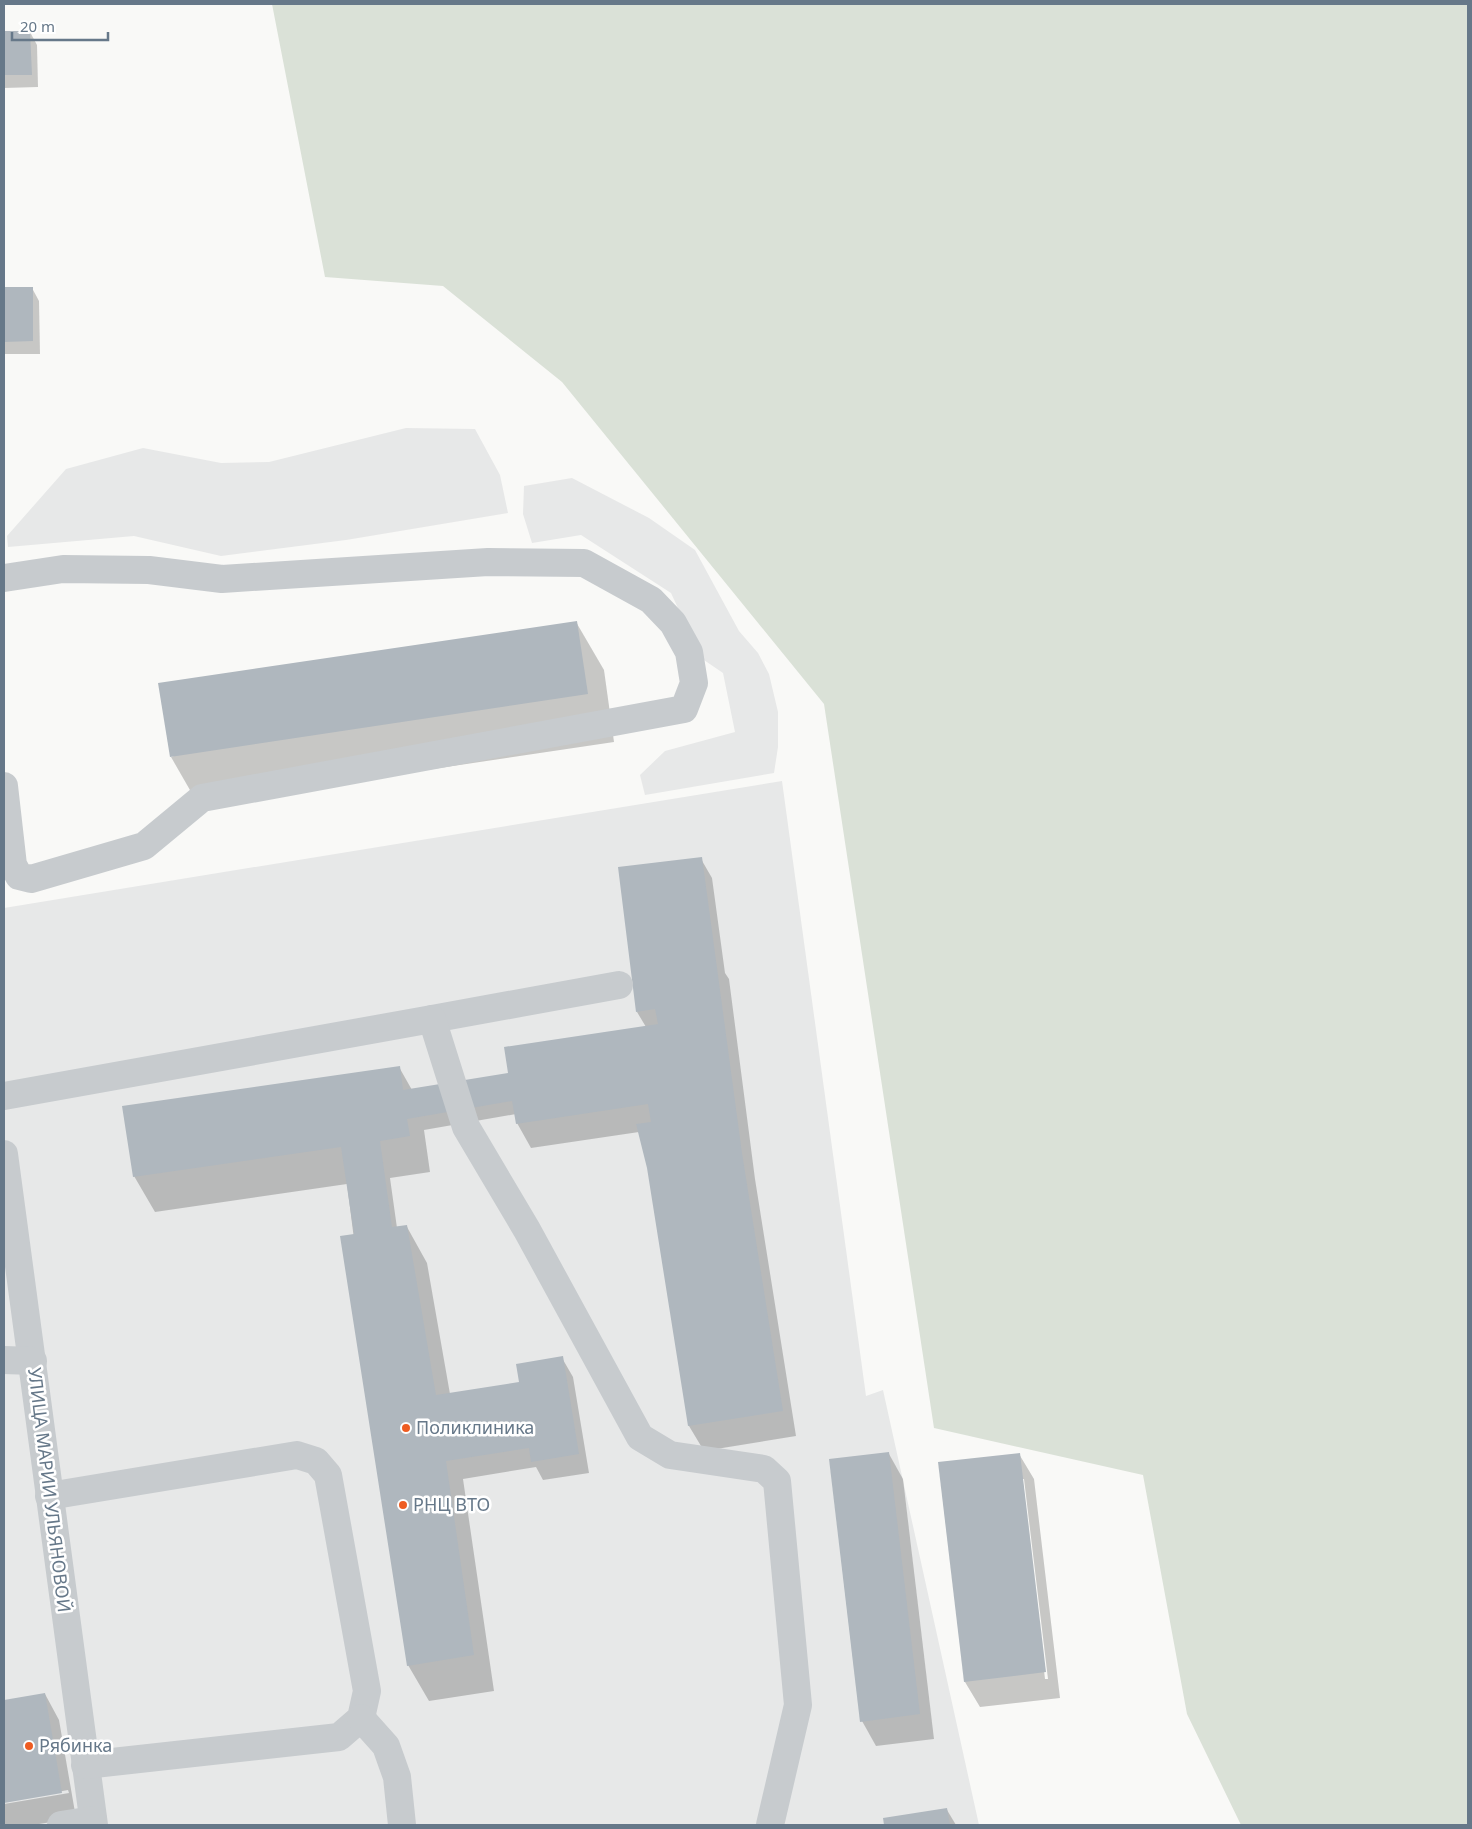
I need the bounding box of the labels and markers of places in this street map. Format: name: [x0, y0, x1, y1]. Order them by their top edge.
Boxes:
place label: Поликлиника: [416, 1415, 534, 1439]
marker: Поликлиника: [400, 1422, 412, 1434]
place label: РНЦ ВТО: [413, 1492, 490, 1516]
marker: РНЦ ВТО: [397, 1499, 409, 1511]
place label: Рябинка: [39, 1733, 112, 1757]
marker: Рябинка: [23, 1740, 35, 1752]

